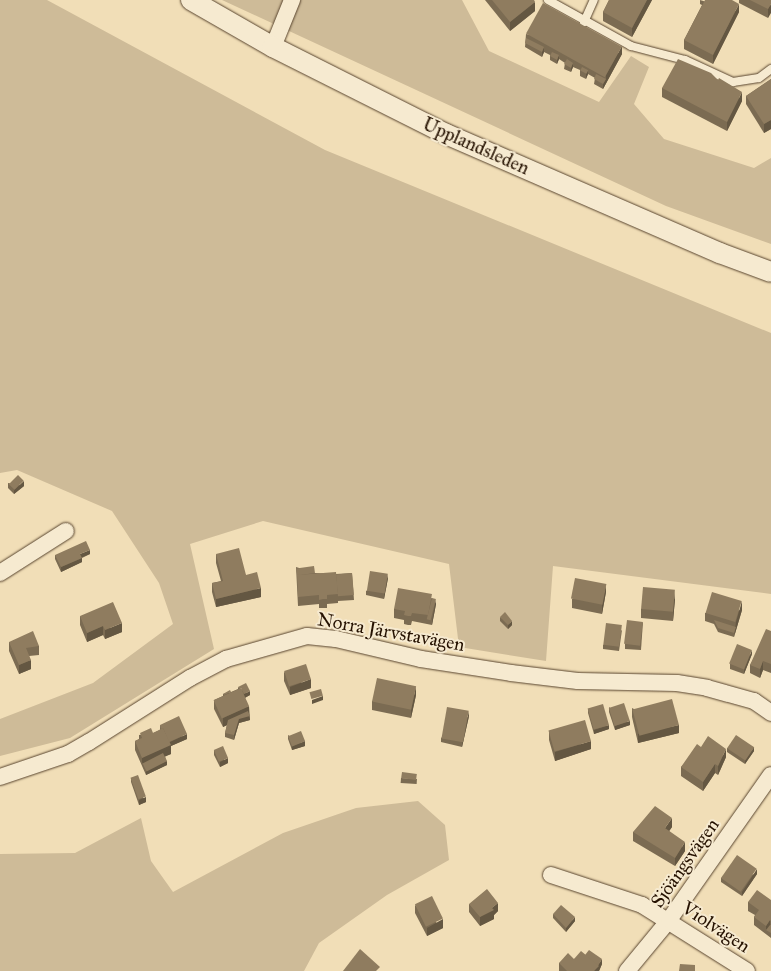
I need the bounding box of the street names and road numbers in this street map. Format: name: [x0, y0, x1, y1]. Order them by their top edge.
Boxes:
street label: Upplandsleden: [419, 112, 533, 180]
street label: Norra Järvstavägen: [316, 608, 466, 656]
street label: Sjöängsvägen: [646, 814, 724, 912]
street label: Violvägen: [677, 896, 755, 958]

